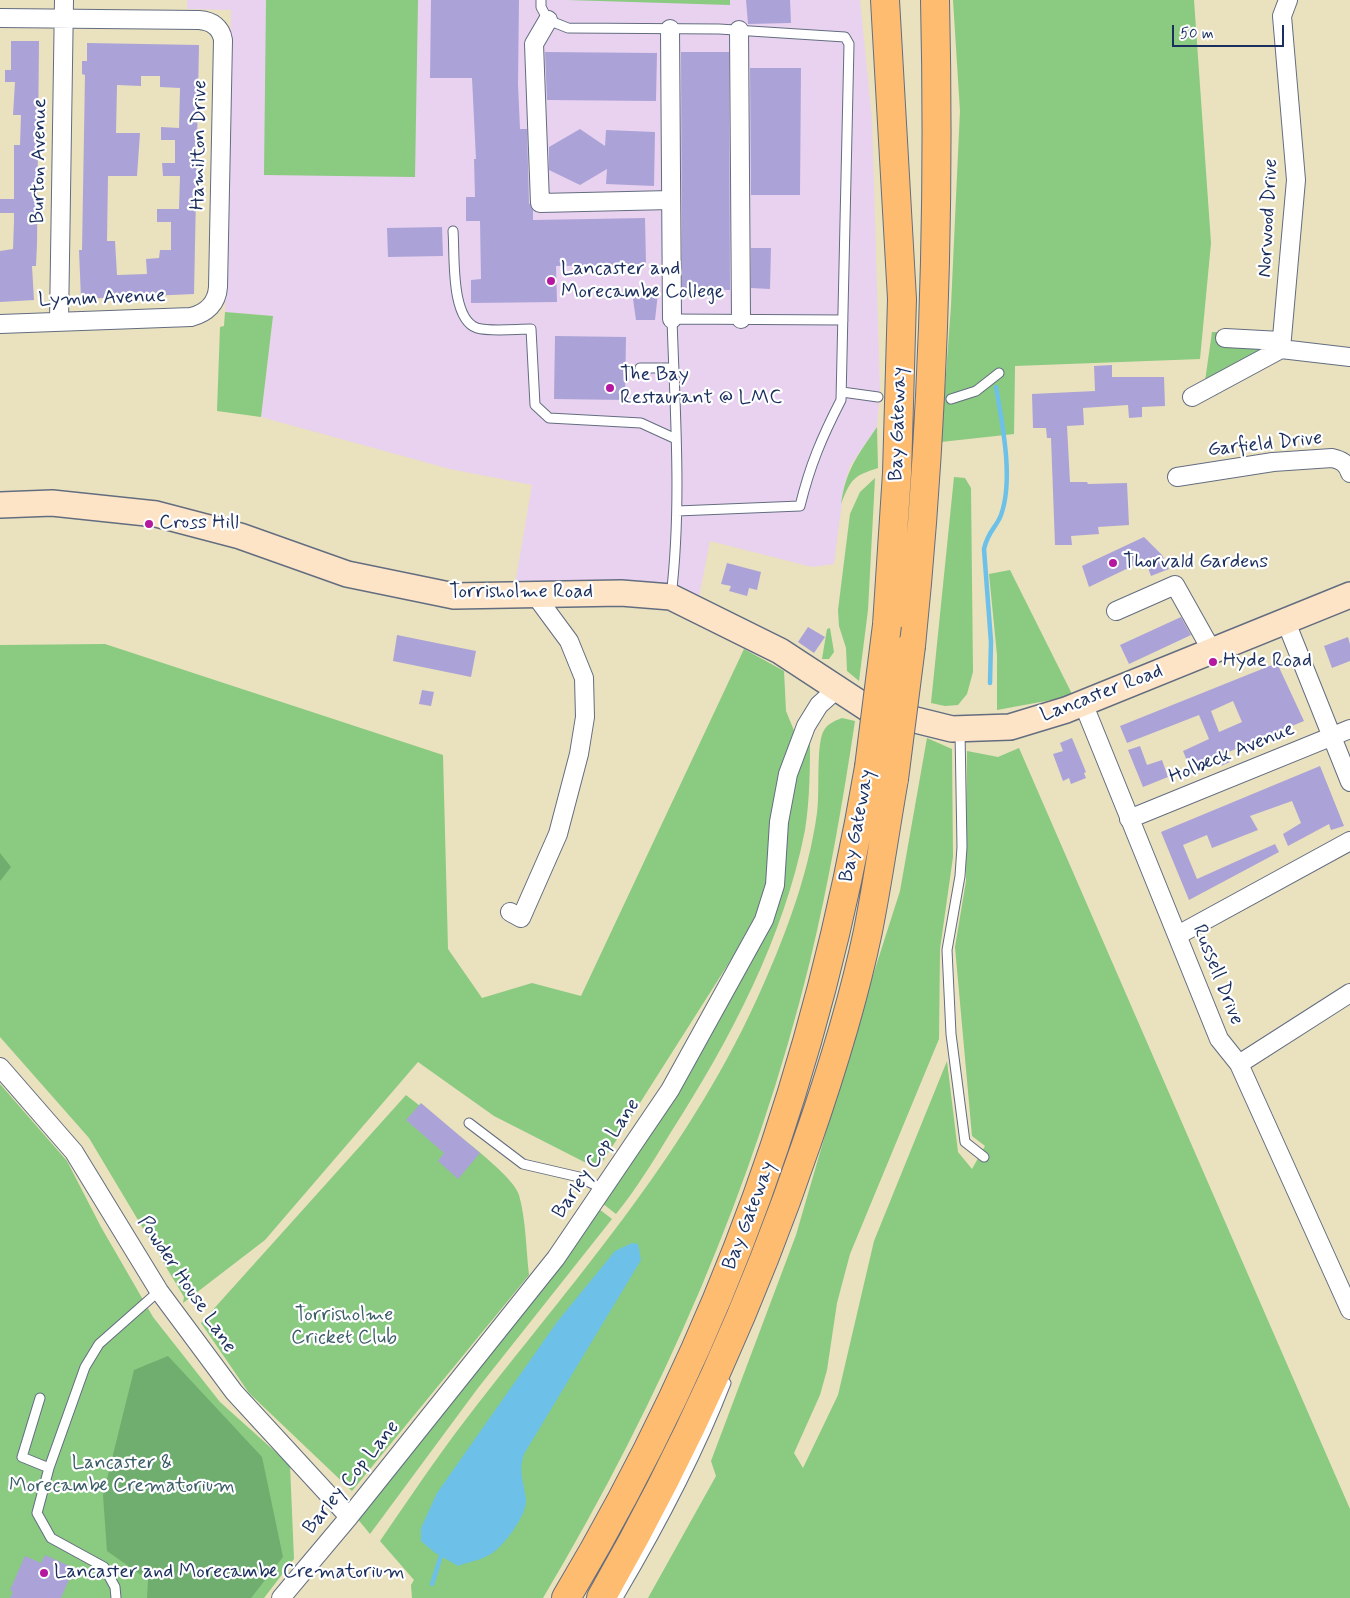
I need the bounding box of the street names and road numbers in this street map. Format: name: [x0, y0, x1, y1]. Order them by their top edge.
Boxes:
street label: Hamilton Drive: [187, 80, 213, 210]
street label: Burton Avenue: [27, 98, 53, 224]
street label: Norwood Drive: [1254, 158, 1284, 278]
street label: Lymm Avenue: [38, 285, 166, 313]
street label: Bay Gateway: [885, 367, 913, 481]
street label: Garfield Drive: [1207, 427, 1323, 463]
street label: Torrisholme Road: [449, 581, 593, 605]
street label: Lancaster Road: [1037, 660, 1167, 728]
street label: Holbeck Avenue: [1166, 718, 1298, 790]
street label: Bay Gateway: [835, 768, 881, 884]
street label: Russell Drive: [1186, 921, 1248, 1029]
street label: Barley Cop Lane: [548, 1094, 646, 1224]
street label: Bay Gateway: [718, 1158, 782, 1274]
street label: Powder House Lane: [131, 1212, 241, 1358]
street label: Barley Cop Lane: [299, 1416, 405, 1540]

